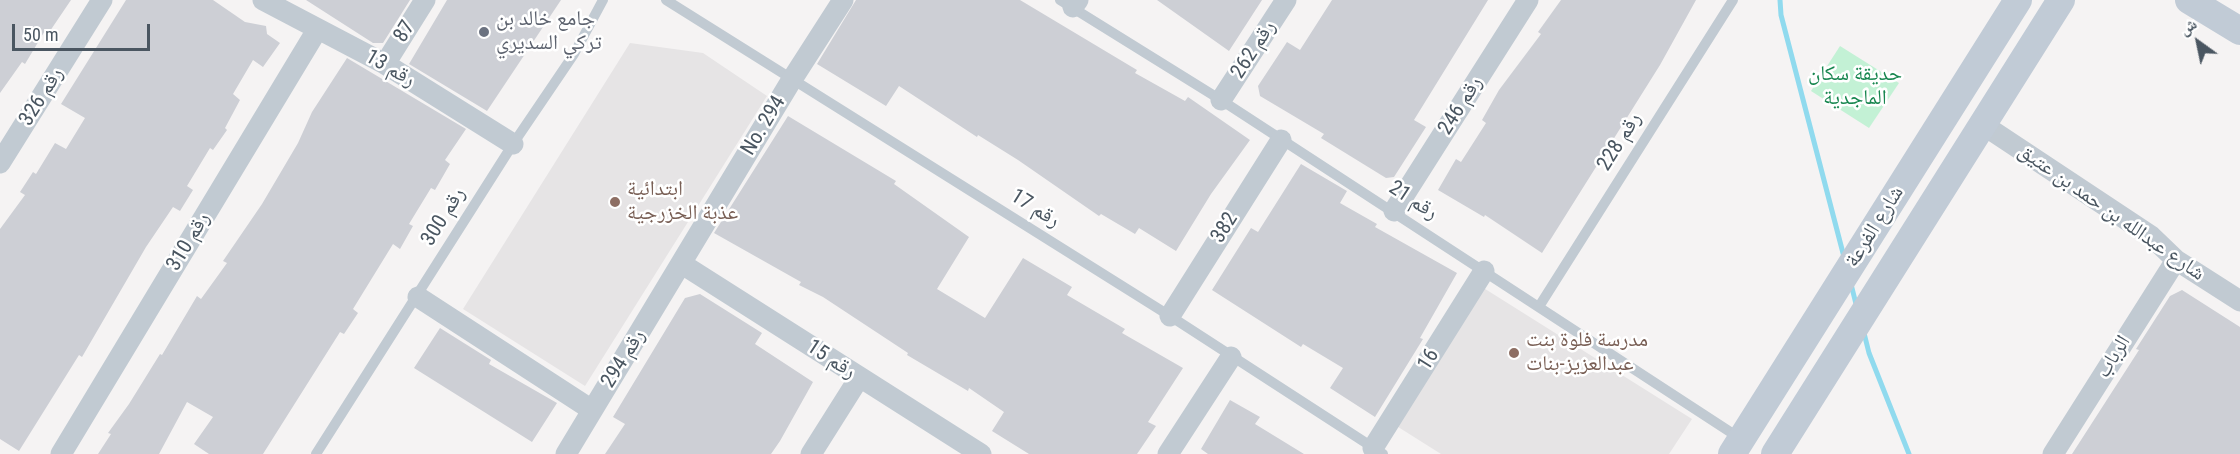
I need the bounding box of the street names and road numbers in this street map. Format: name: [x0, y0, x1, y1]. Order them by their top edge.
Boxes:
street label: رقم 262: [1226, 16, 1282, 84]
street label: 87: [389, 17, 421, 47]
street label: رقم 13: [361, 45, 419, 93]
street label: رقم 326: [14, 63, 70, 131]
street label: رقم 246: [1433, 72, 1489, 140]
street label: No. 294: [736, 92, 792, 160]
street label: رقم 228: [1592, 108, 1648, 176]
street label: شارع عبدالله بن حمد بن عتيق: [2013, 139, 2209, 287]
street label: رقم 21: [1384, 176, 1442, 226]
street label: شارع الفرعة: [1840, 182, 1910, 272]
street label: رقم 300: [416, 183, 472, 251]
street label: رقم 17: [1006, 184, 1064, 234]
street label: رقم 310: [162, 208, 216, 276]
street label: 382: [1206, 208, 1244, 248]
street label: رقم 294: [596, 325, 652, 393]
street label: الرباب: [2091, 331, 2137, 383]
street label: رقم 15: [802, 335, 860, 385]
street label: 16: [1413, 345, 1445, 375]

